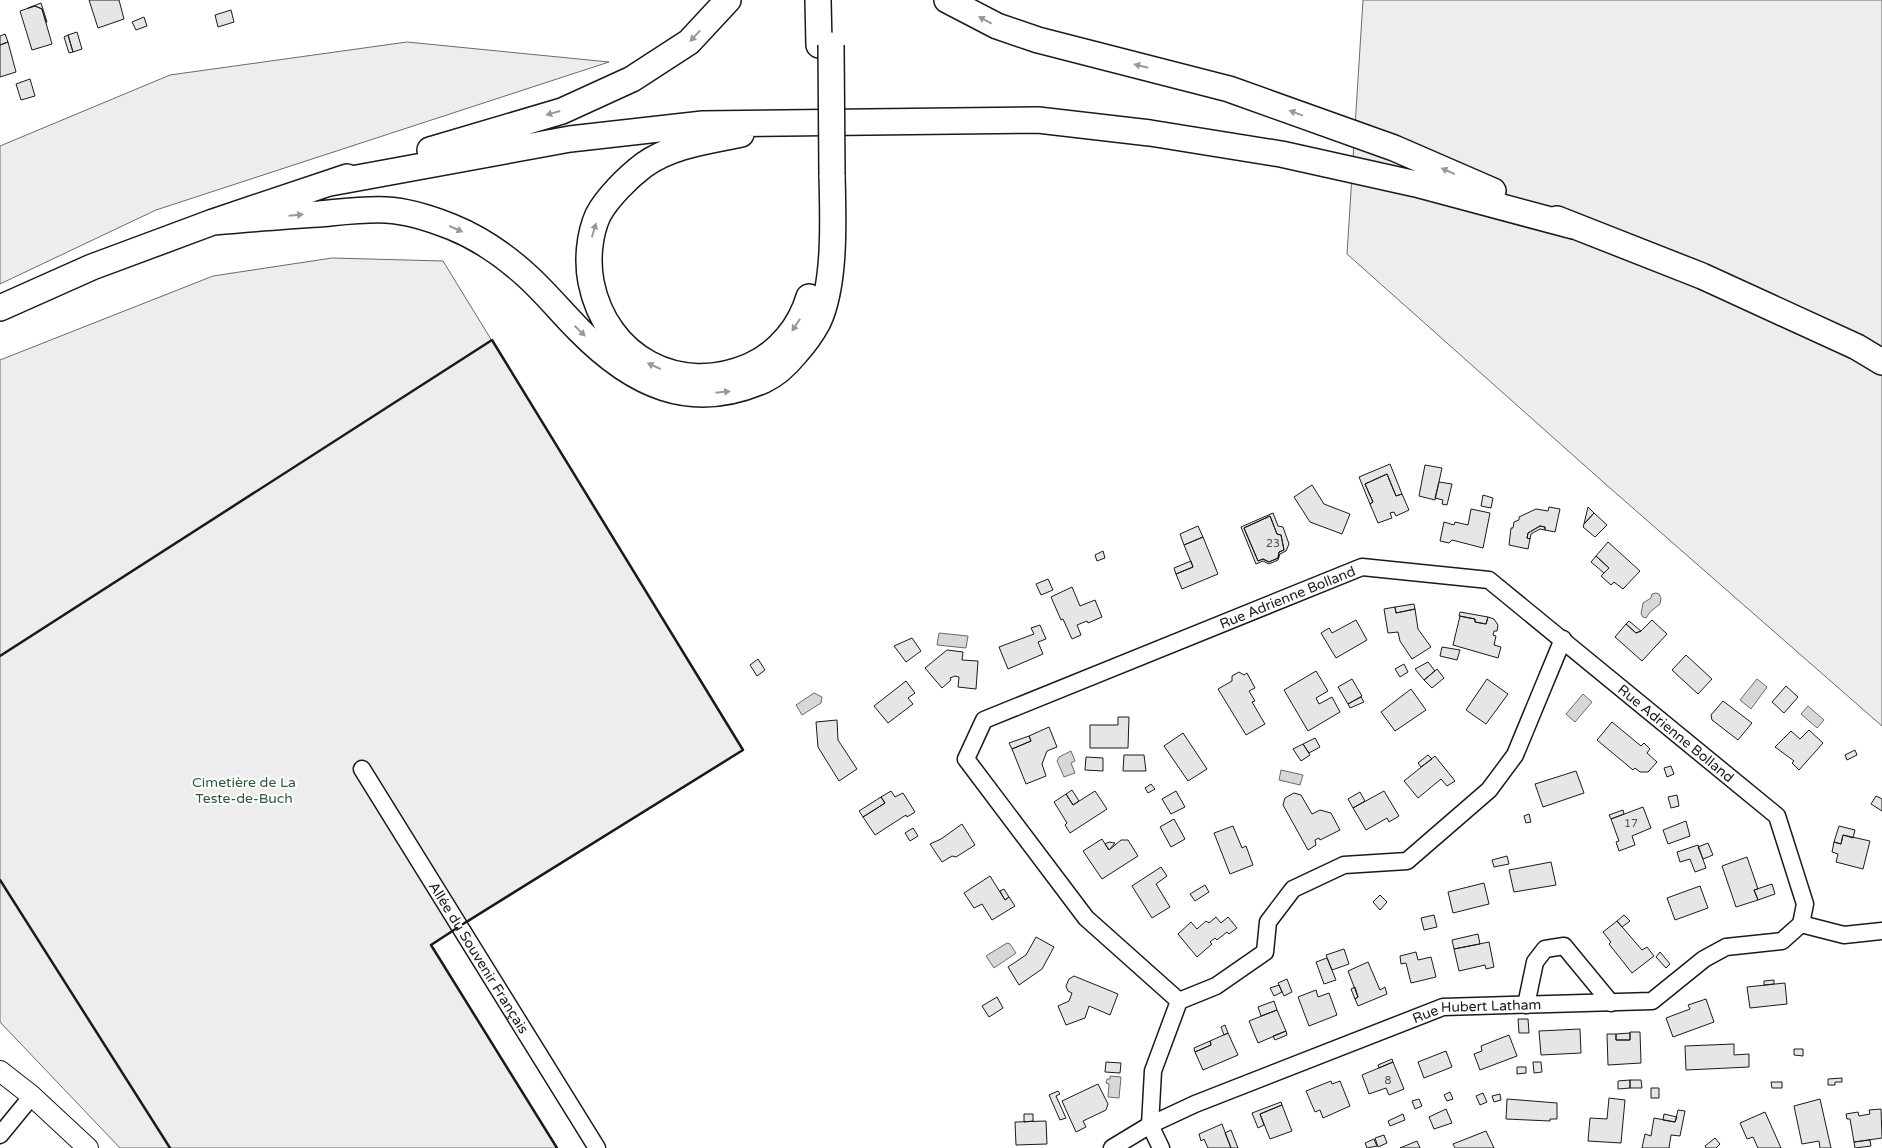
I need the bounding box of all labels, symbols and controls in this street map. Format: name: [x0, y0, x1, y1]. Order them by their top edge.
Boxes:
one-way arrow: [978, 16, 993, 24]
one-way arrow: [689, 29, 701, 41]
one-way arrow: [1133, 62, 1148, 70]
one-way arrow: [1289, 109, 1304, 116]
one-way arrow: [546, 110, 561, 118]
one-way arrow: [1441, 167, 1455, 175]
one-way arrow: [289, 211, 305, 219]
one-way arrow: [590, 223, 598, 238]
one-way arrow: [449, 225, 463, 233]
one-way arrow: [791, 318, 801, 331]
one-way arrow: [574, 325, 586, 337]
one-way arrow: [647, 362, 661, 370]
one-way arrow: [715, 388, 731, 396]
house number: 23: [1266, 537, 1280, 550]
street label: Rue Adrienne Bolland: [1217, 562, 1358, 632]
street label: Rue Adrienne Bolland: [1614, 681, 1737, 786]
park label: Cimetière de La Teste-de-Buch: [192, 774, 296, 807]
house number: 17: [1624, 817, 1638, 830]
street label: Allée du Souvenir Français: [426, 879, 533, 1037]
street label: Rue Hubert Latham: [1410, 996, 1542, 1027]
house number: 8: [1385, 1074, 1392, 1087]

